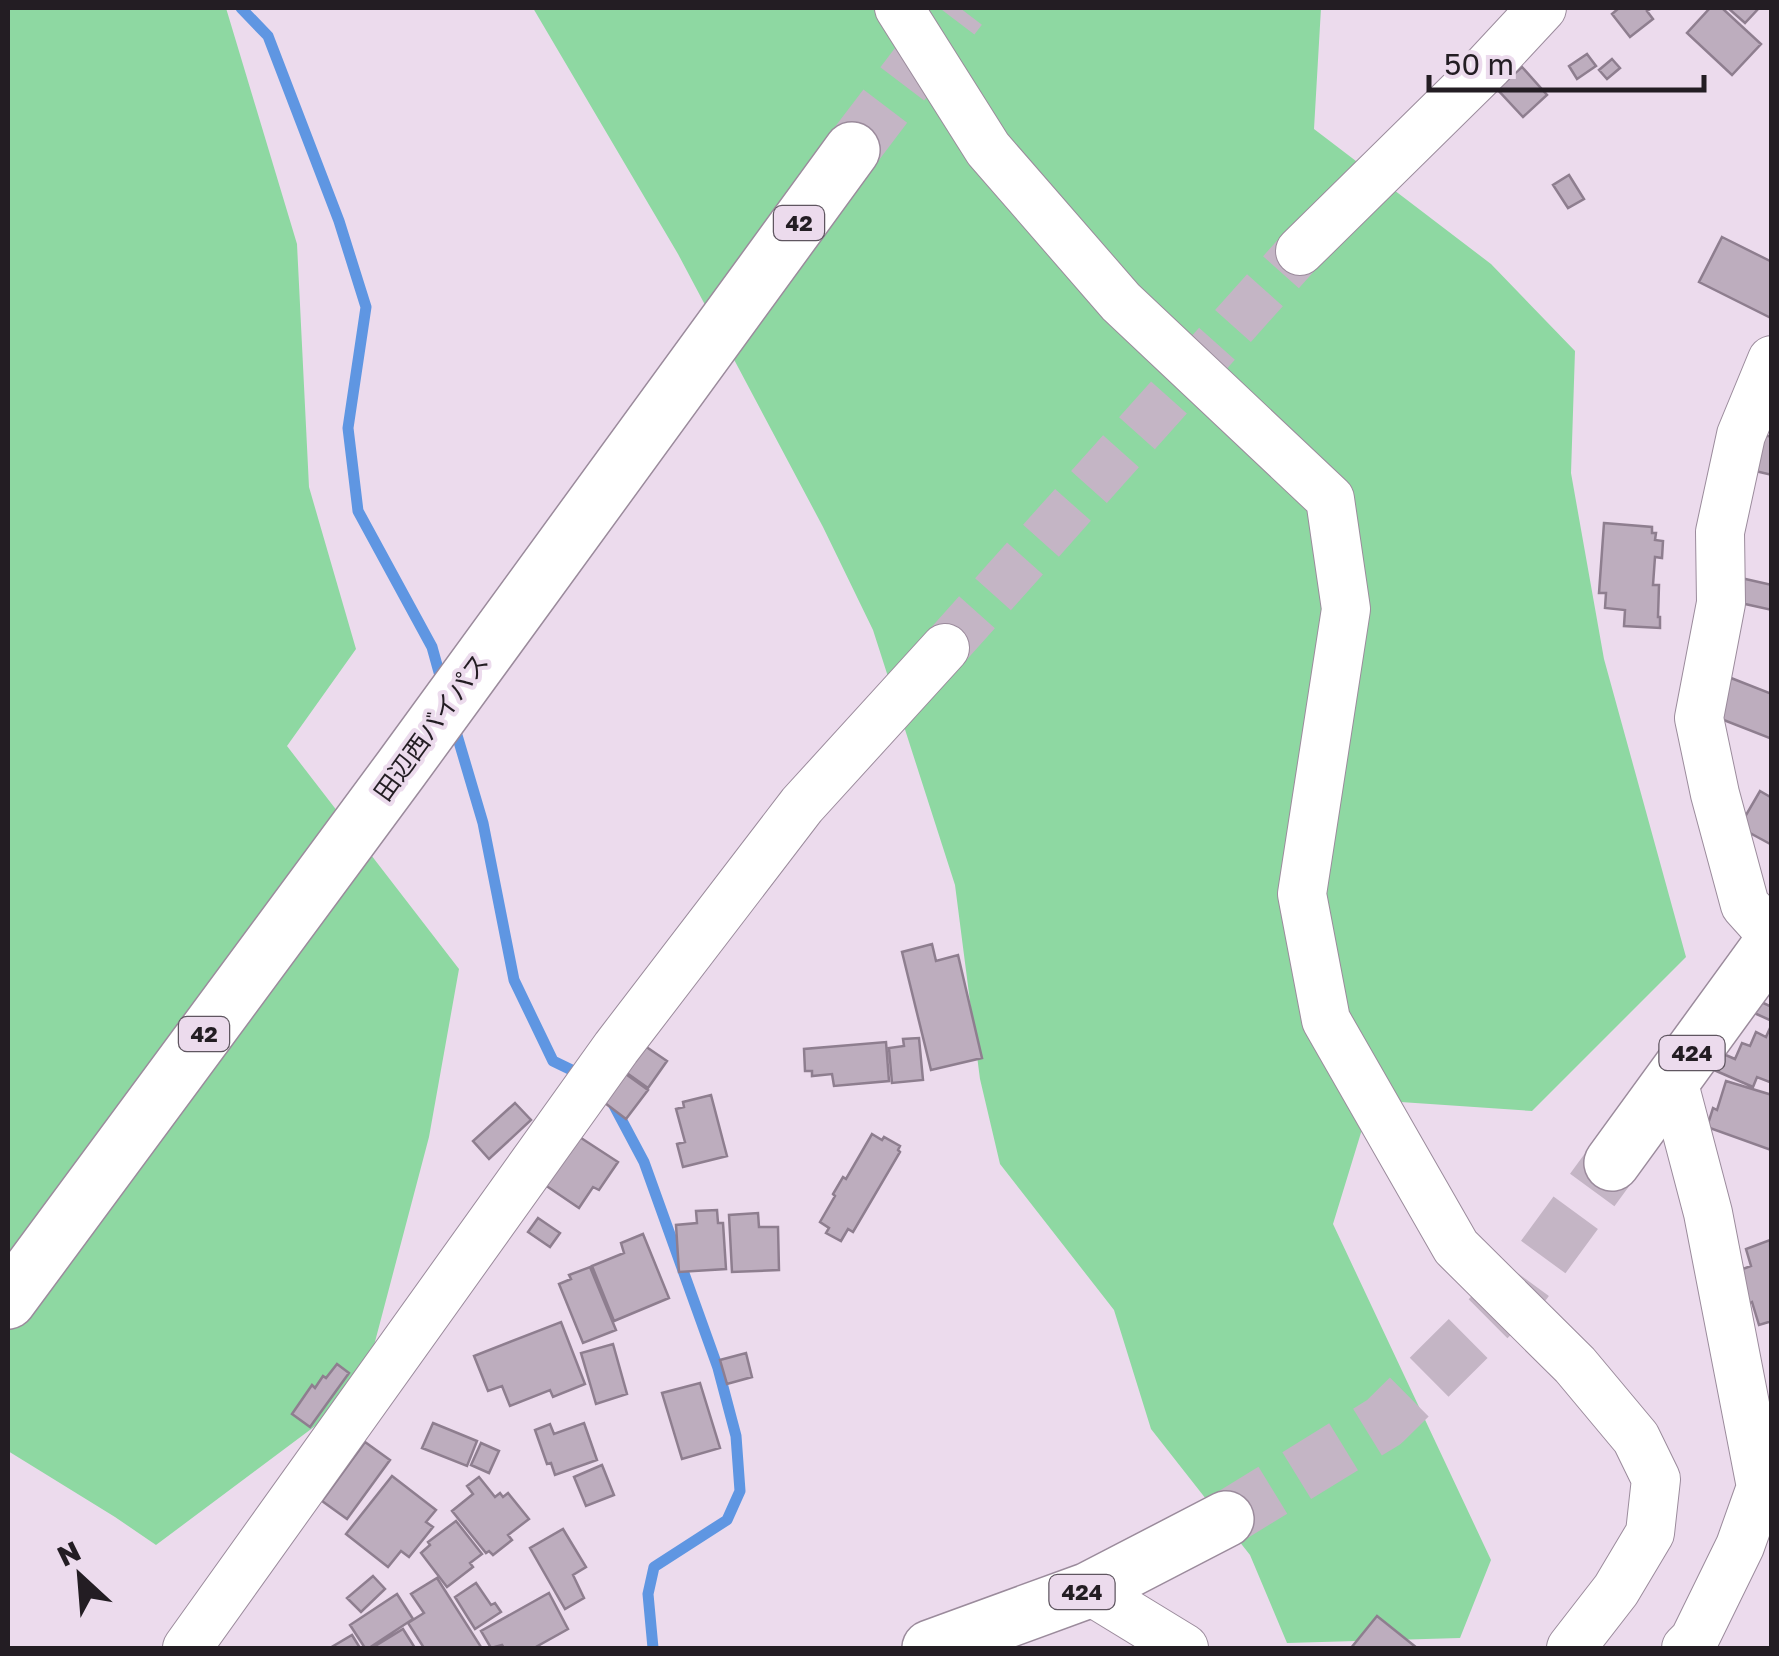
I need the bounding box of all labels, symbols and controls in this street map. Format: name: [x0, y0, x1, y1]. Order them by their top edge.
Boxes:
scale bar: [1429, 30, 1704, 92]
text: 50 m: [1444, 46, 1514, 82]
road number: 42: [774, 206, 824, 240]
street label: 田辺西バイパス: [367, 647, 494, 806]
road number: 42: [179, 1017, 229, 1051]
road number: 424: [1660, 1036, 1724, 1070]
north arrow: [30, 1526, 130, 1626]
text: N: [52, 1534, 86, 1573]
road number: 424: [1050, 1575, 1114, 1609]

